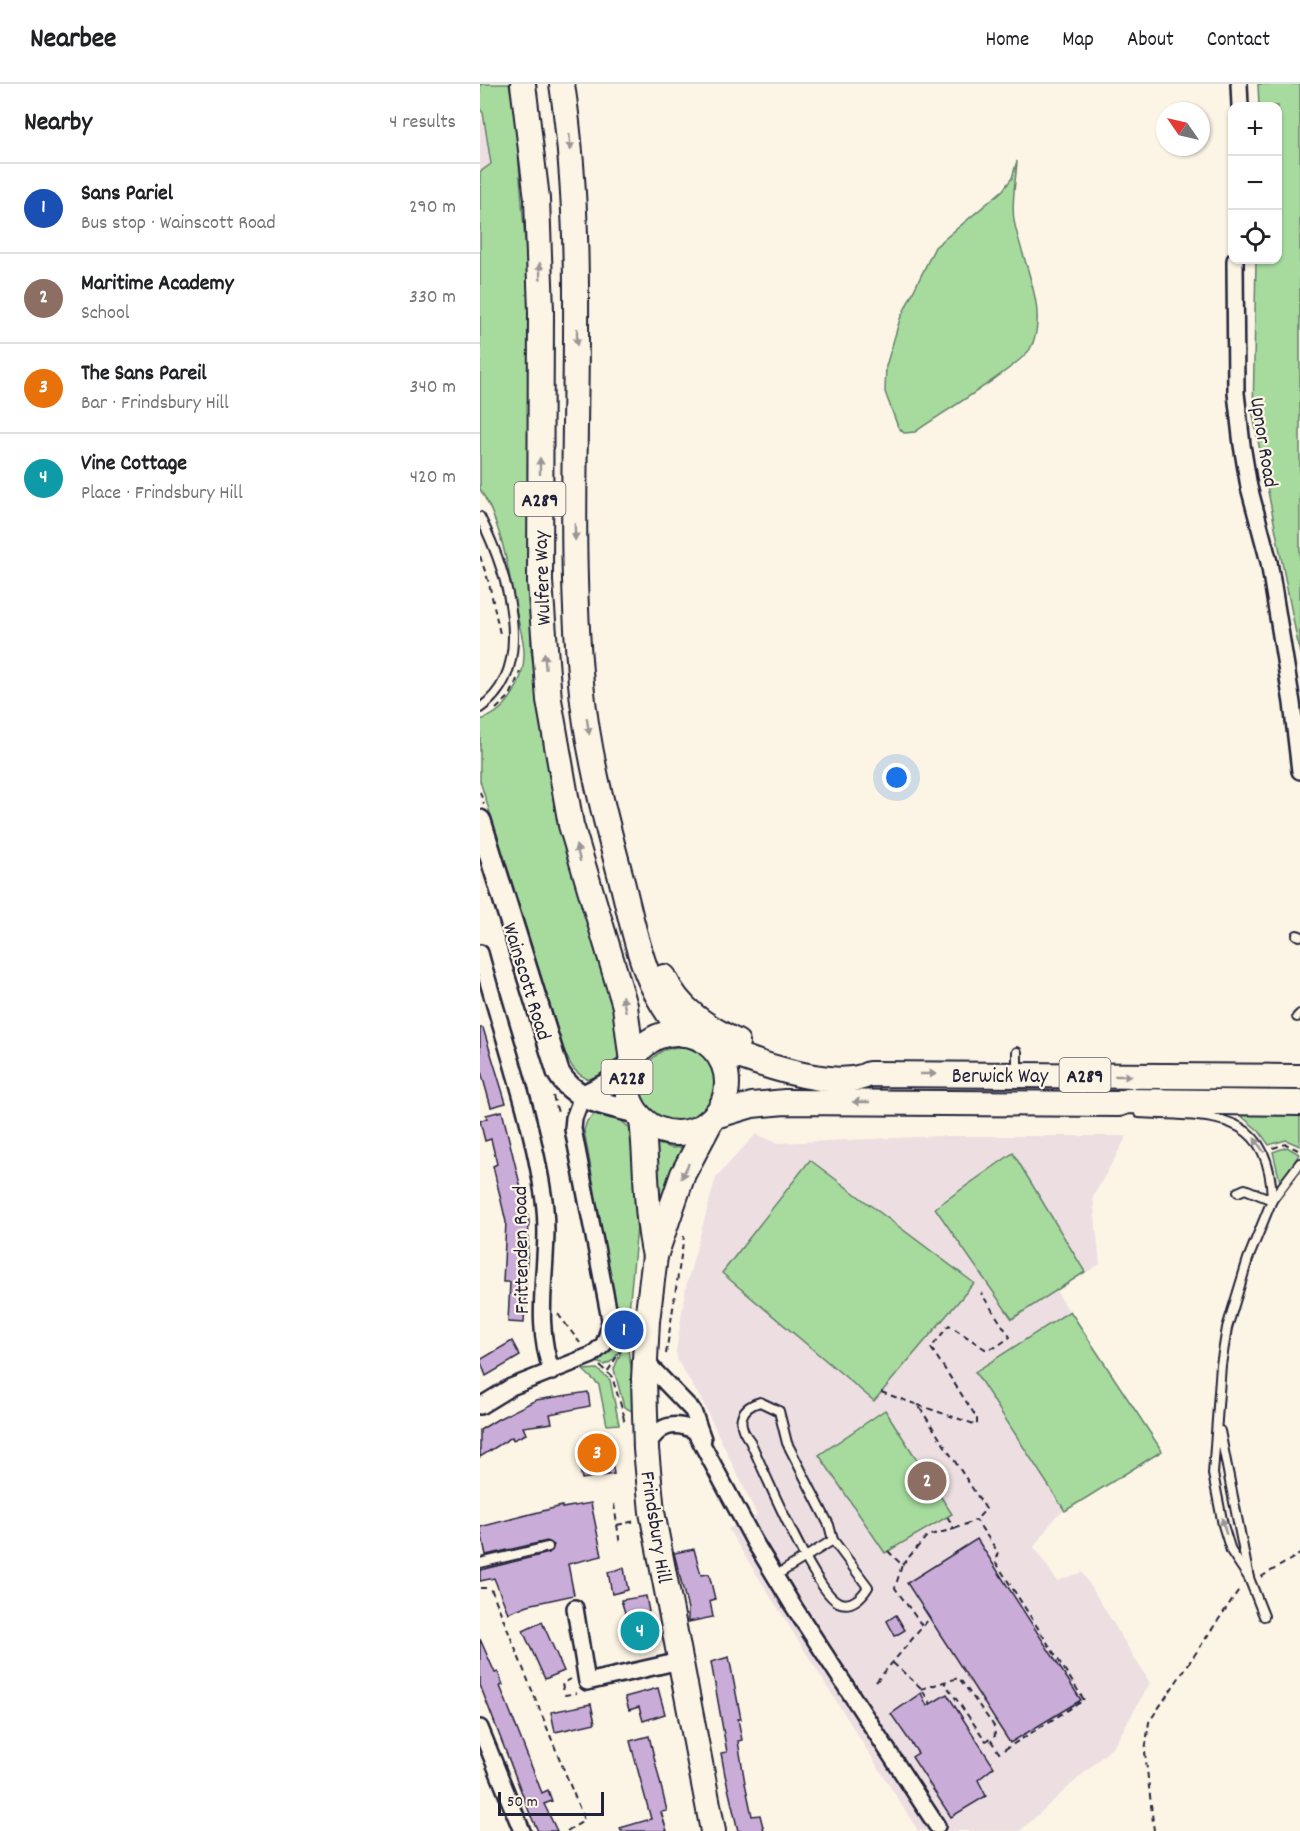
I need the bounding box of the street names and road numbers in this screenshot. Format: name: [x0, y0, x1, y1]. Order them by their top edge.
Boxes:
street label: Upnor Road: [1240, 395, 1284, 490]
road number: A289: [514, 482, 566, 516]
street label: Wulfere Way: [527, 529, 561, 626]
street label: Wainscott Road: [493, 919, 557, 1044]
road number: A289: [1060, 1058, 1110, 1092]
road number: A228: [602, 1060, 652, 1094]
street label: Berwick Way: [952, 1063, 1049, 1093]
street label: Frittenden Road: [507, 1186, 539, 1314]
street label: Frindsbury Hill: [630, 1469, 678, 1586]

